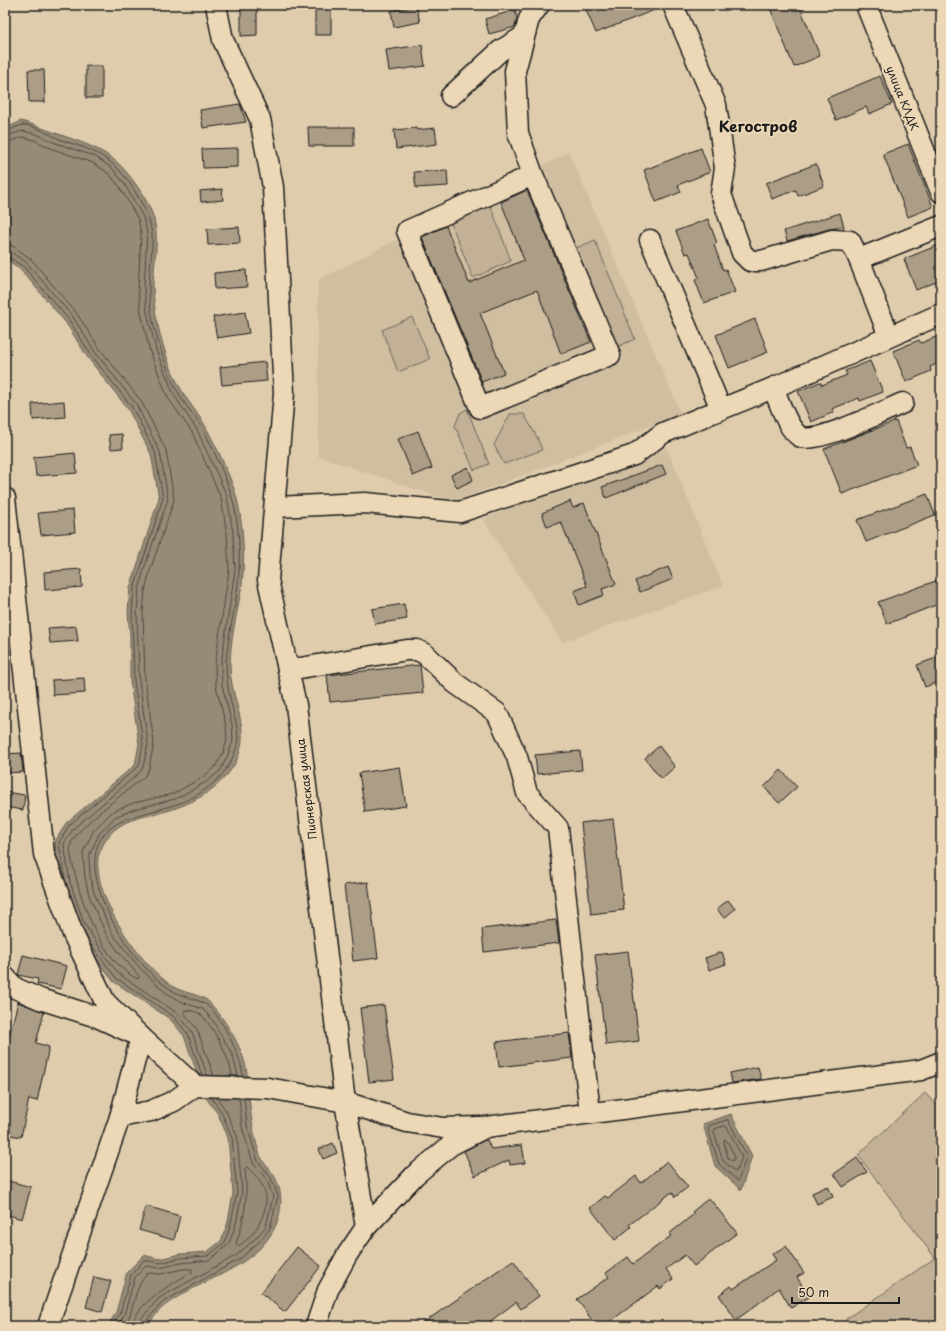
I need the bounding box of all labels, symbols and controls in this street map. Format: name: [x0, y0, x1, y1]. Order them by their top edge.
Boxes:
street label: улица КЛДК: [882, 63, 924, 133]
district label: Кегостров: [719, 114, 797, 137]
street label: Пионерская улица: [291, 738, 321, 840]
scale bar: [792, 1279, 899, 1305]
text: 50 m: [798, 1283, 829, 1301]

